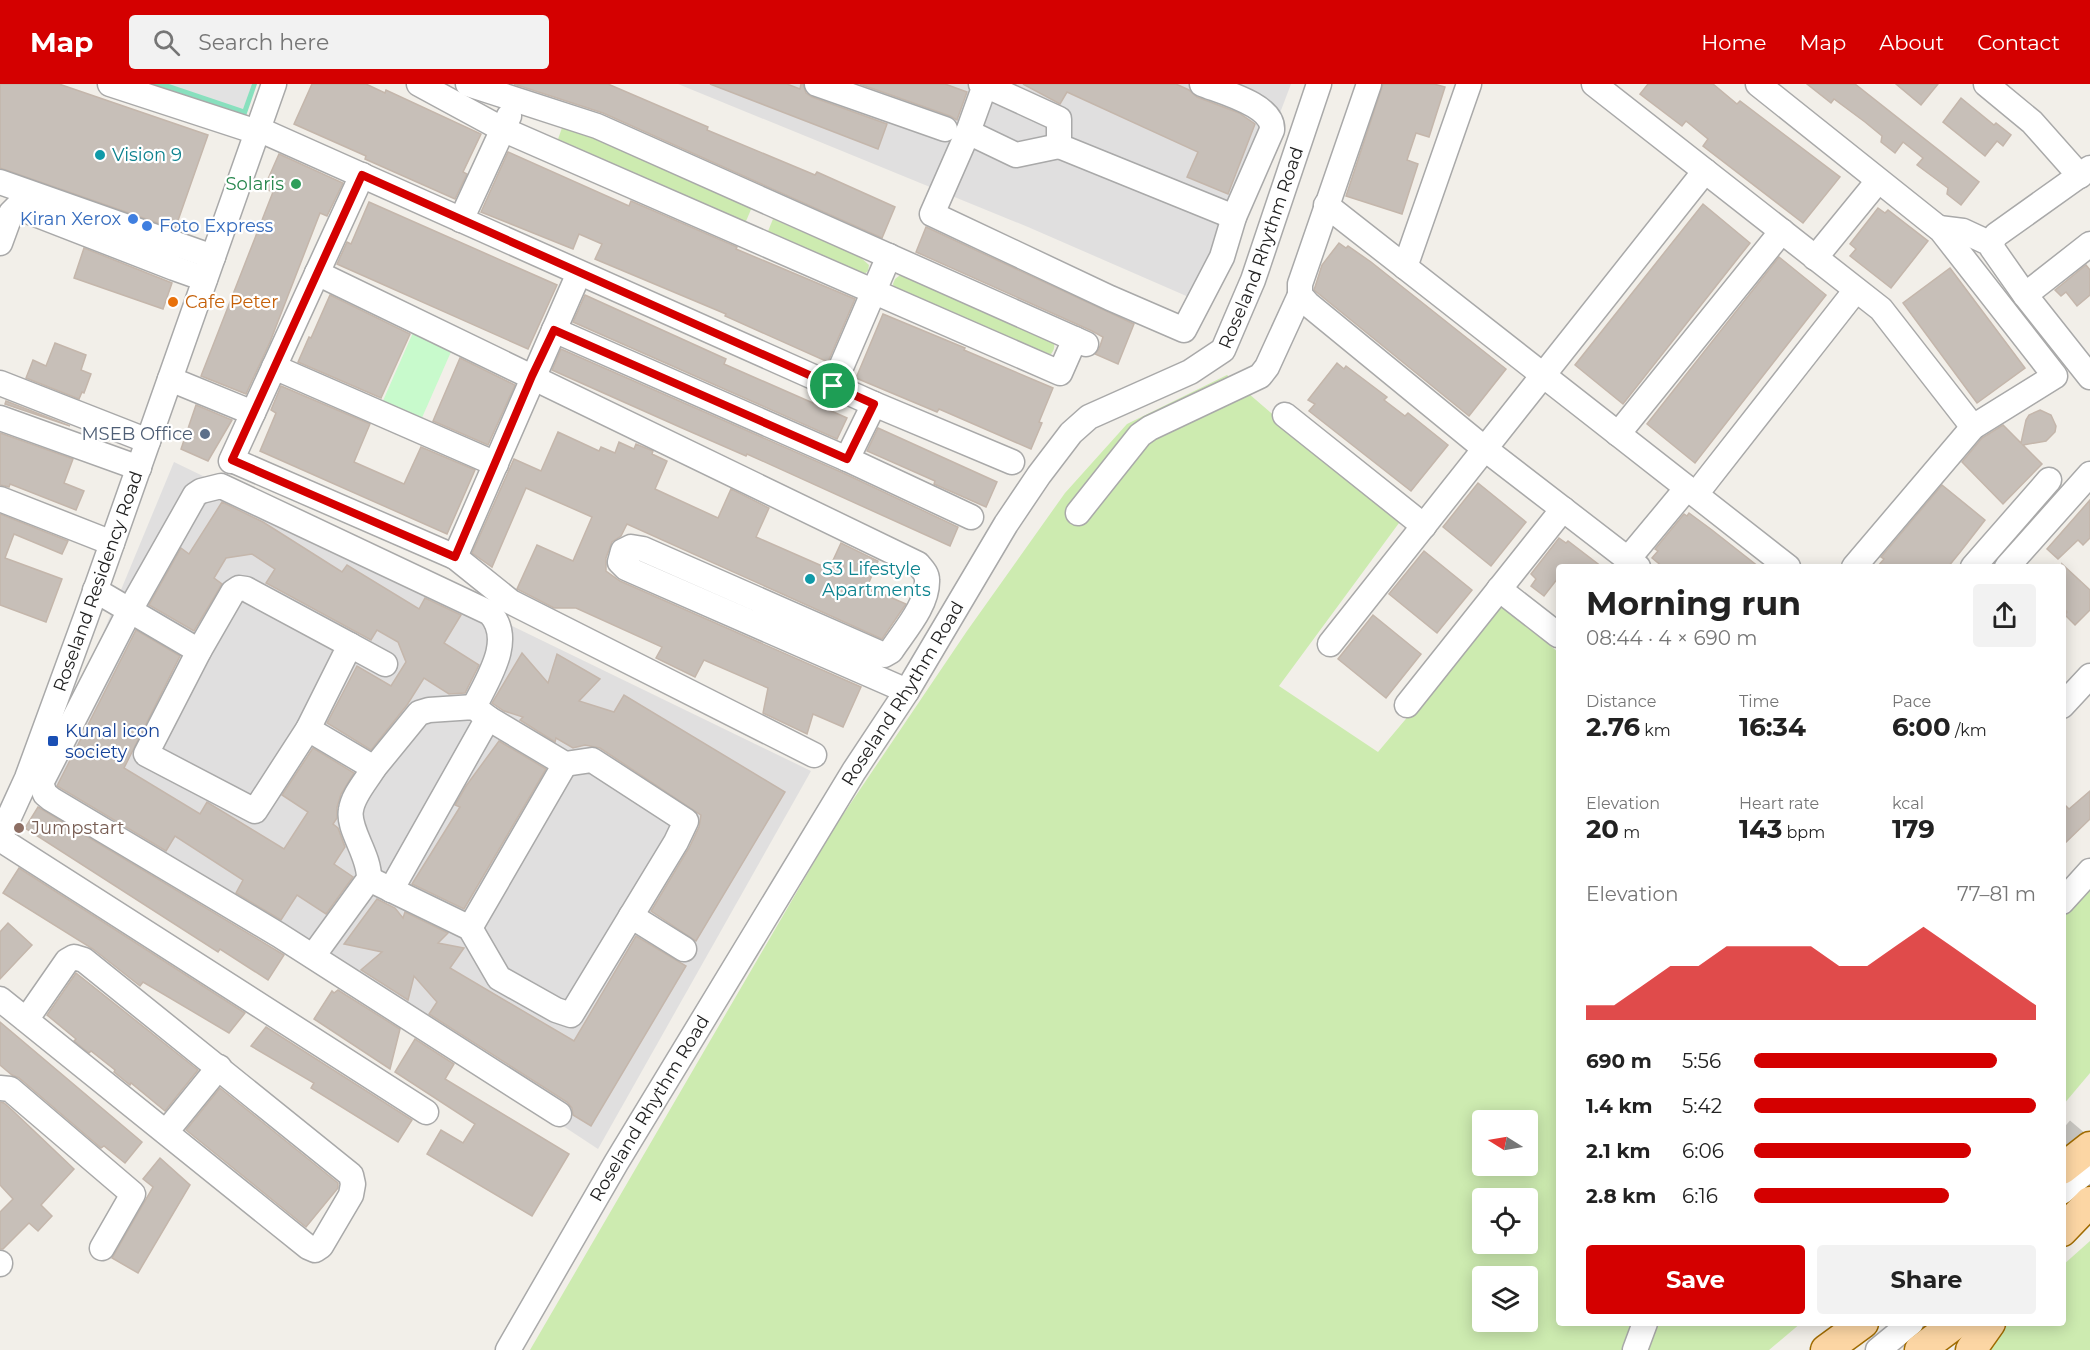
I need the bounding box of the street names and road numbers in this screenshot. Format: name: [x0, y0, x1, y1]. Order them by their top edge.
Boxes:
street label: Roseland Rhythm Road: [1214, 144, 1308, 352]
street label: Roseland Residency Road: [49, 468, 148, 695]
street label: Roseland Rhythm Road: [837, 597, 969, 790]
street label: Roseland Rhythm Road: [585, 1011, 714, 1206]

